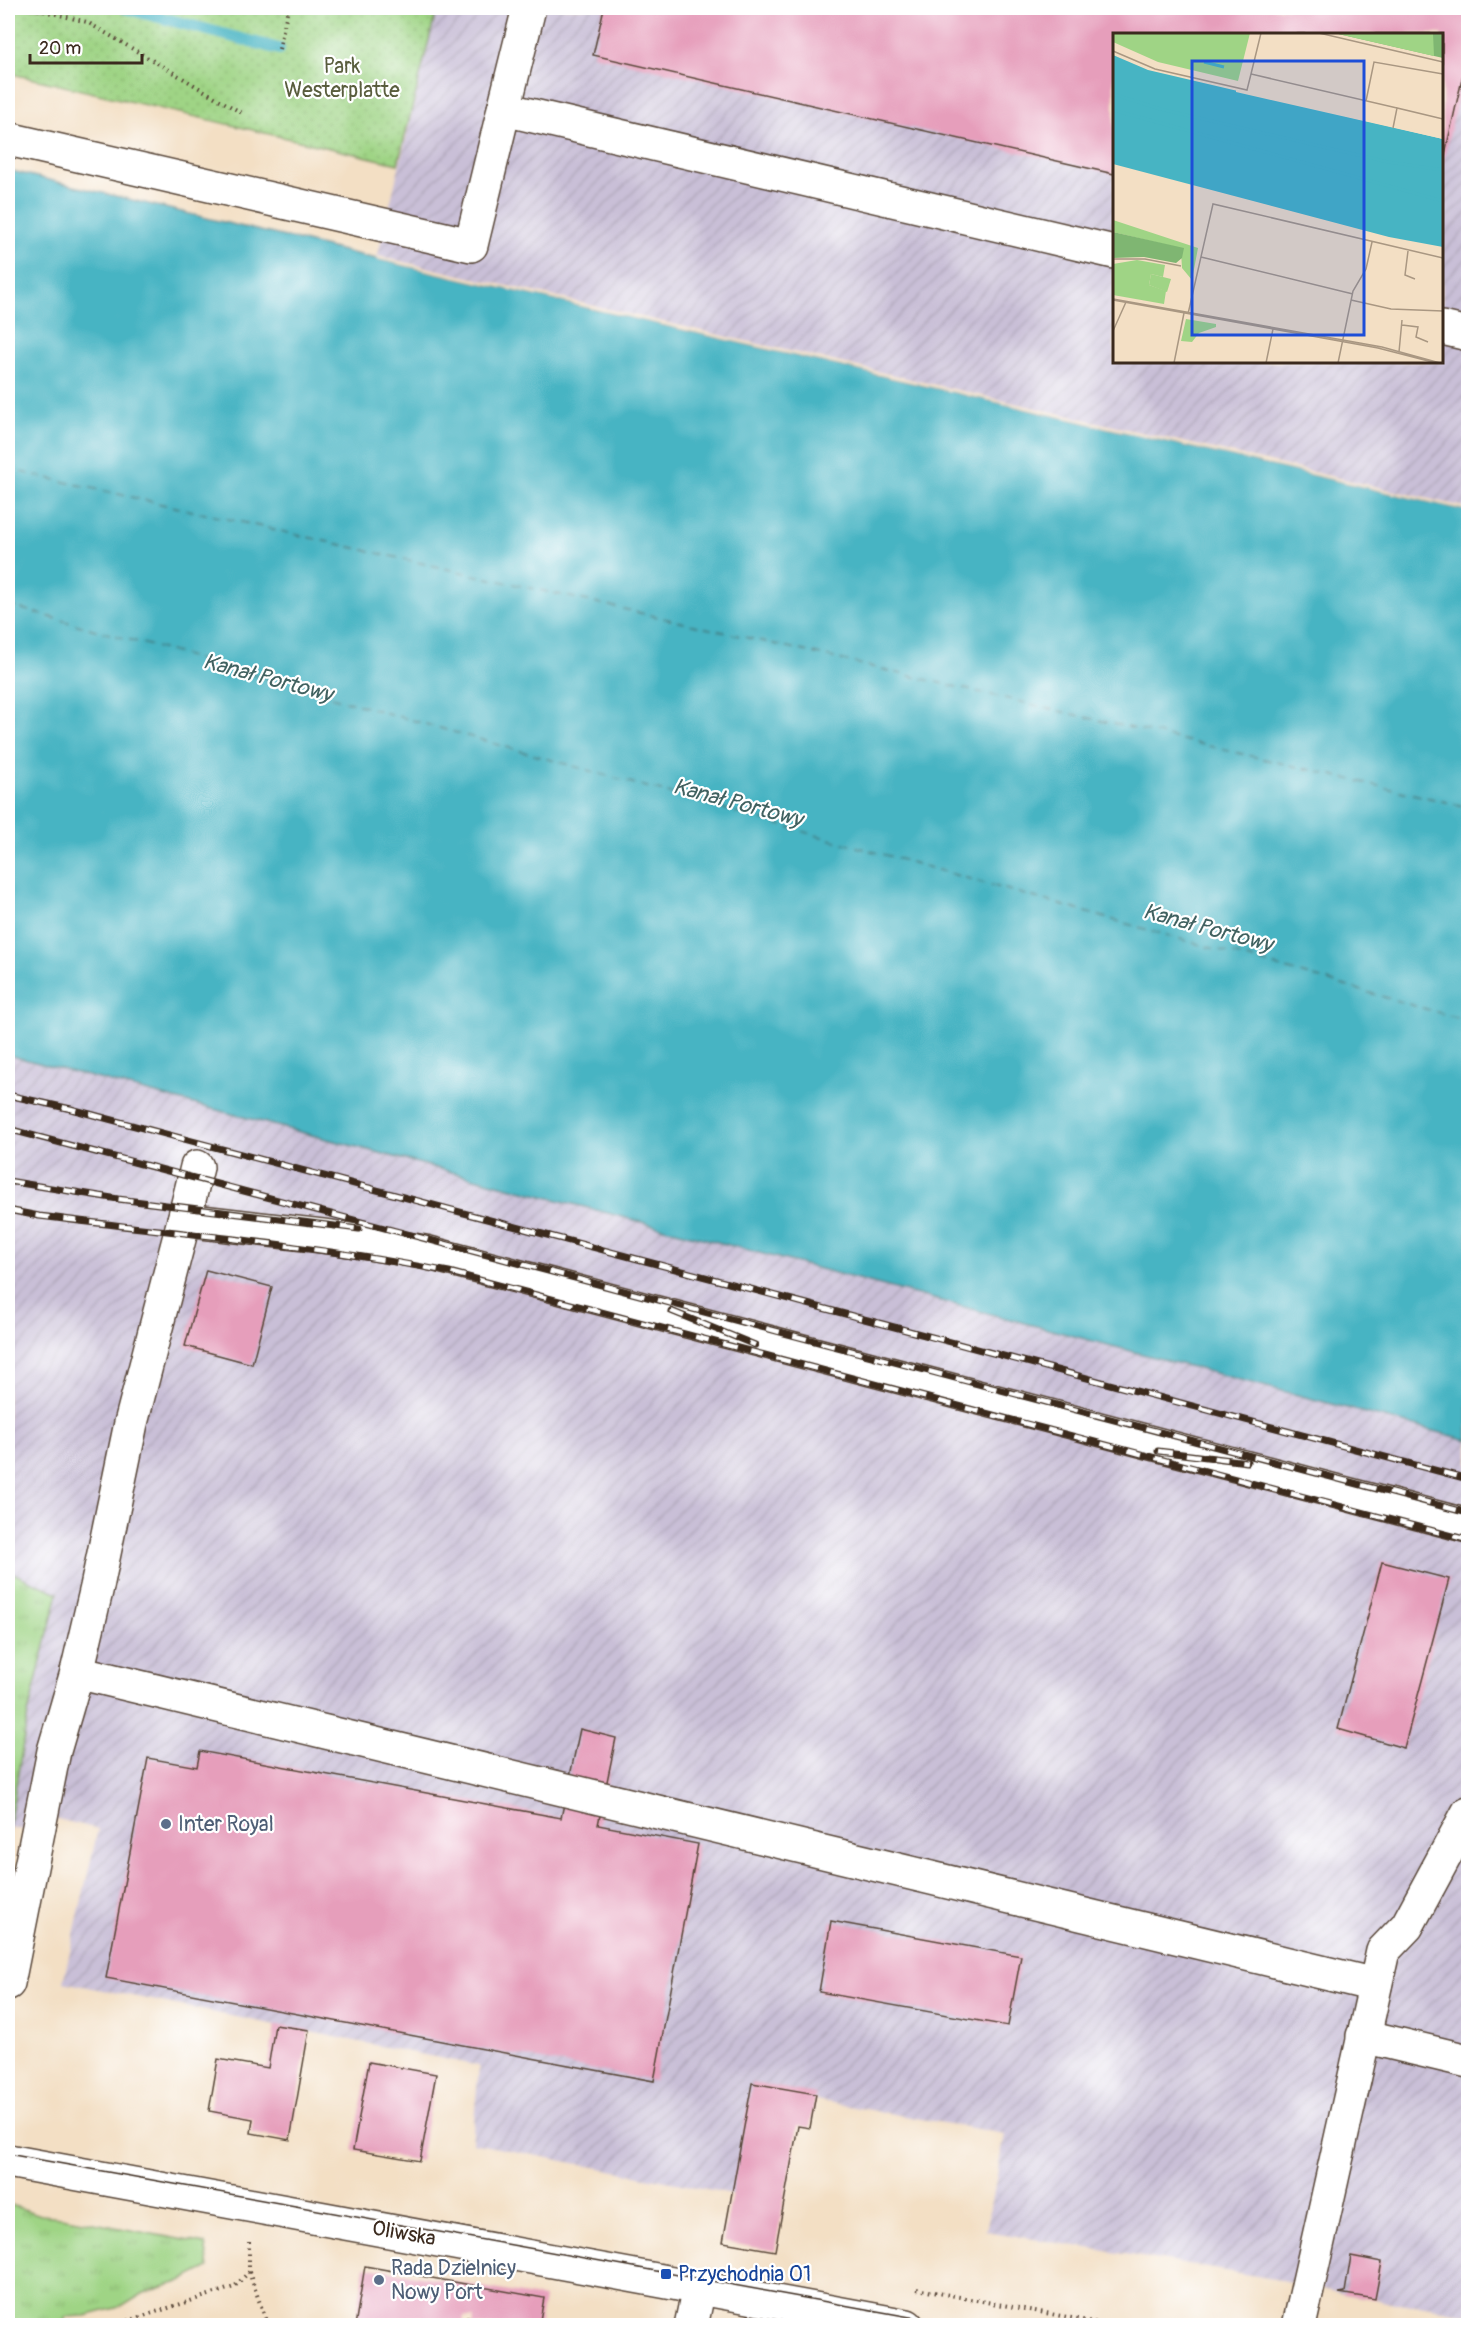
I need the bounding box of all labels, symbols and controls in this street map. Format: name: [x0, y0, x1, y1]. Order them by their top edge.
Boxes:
scale bar: [30, 27, 142, 65]
inset map: [1113, 33, 1443, 363]
text: 20 m: [39, 37, 81, 60]
park label: Park Westerplatte: [284, 53, 400, 104]
water label: Kanał Portowy: [200, 647, 338, 709]
water label: Kanał Portowy: [670, 772, 808, 834]
water label: Kanał Portowy: [1140, 897, 1278, 959]
place label: Inter Royal: [178, 1811, 274, 1838]
marker: Inter Royal: [159, 1817, 173, 1831]
street label: Oliwska: [370, 2215, 438, 2252]
place label: Rada Dzielnicy Nowy Port: [391, 2255, 516, 2306]
place label: Przychodnia 01: [678, 2261, 811, 2288]
marker: Przychodnia 01: [659, 2267, 673, 2281]
marker: Rada Dzielnicy Nowy Port: [372, 2273, 386, 2287]

